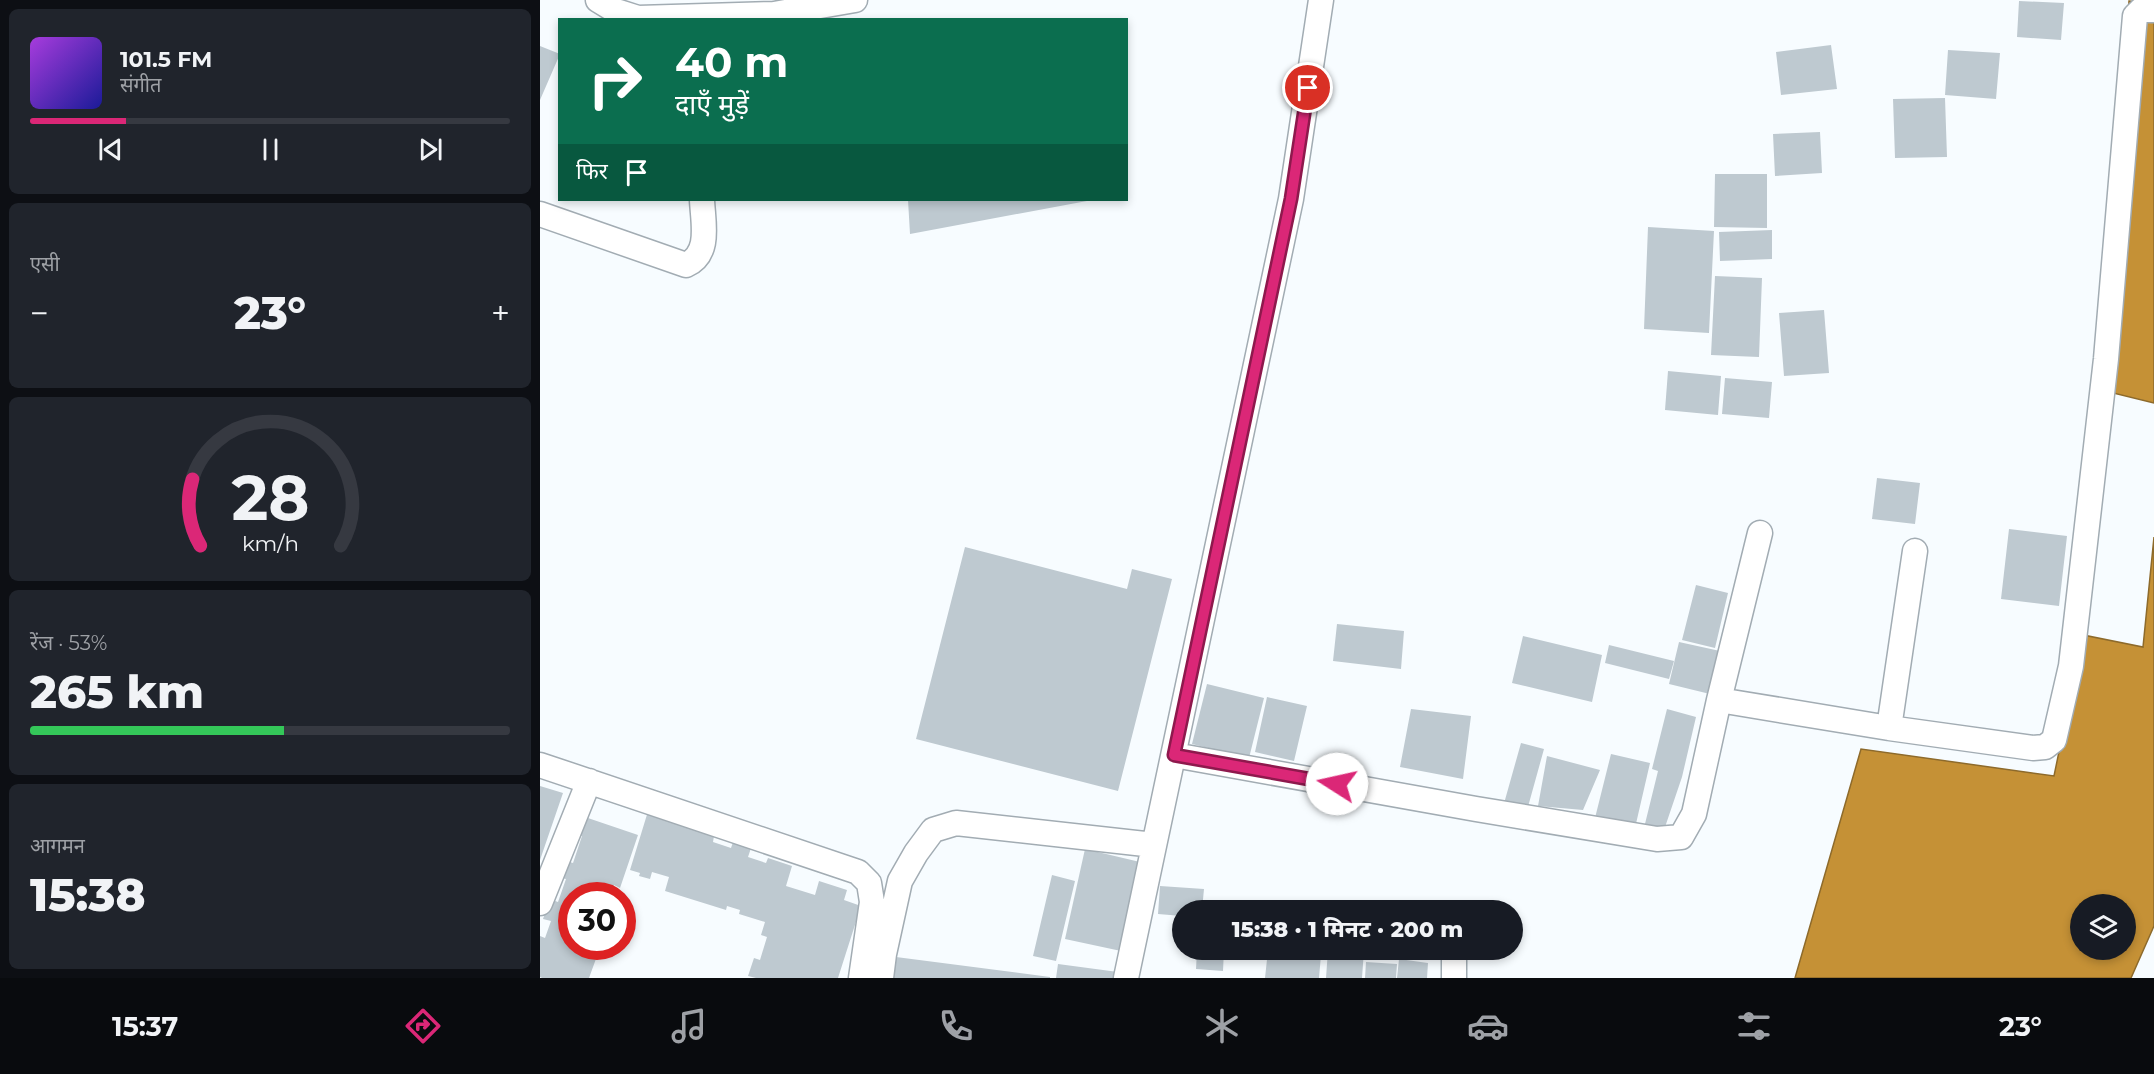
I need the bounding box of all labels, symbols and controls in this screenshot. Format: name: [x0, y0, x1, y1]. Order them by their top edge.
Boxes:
text: 40 m: [675, 36, 788, 88]
icon: right: [576, 42, 654, 120]
text: 101.5 FM: [120, 46, 212, 73]
pin: [1282, 62, 1333, 113]
icon: arrive: [1291, 71, 1324, 104]
text: संगीत: [120, 73, 161, 97]
text: दाएँ मुड़ें: [675, 88, 749, 121]
icon: previous: [94, 133, 127, 166]
icon: pause: [254, 133, 287, 166]
icon: next: [414, 133, 447, 166]
icon: arrive: [620, 156, 653, 189]
text: फिर: [576, 158, 608, 185]
text: एसी: [30, 252, 60, 276]
text: 23°: [234, 285, 306, 340]
text: −: [30, 293, 49, 333]
text: +: [491, 293, 510, 333]
text: 28: [231, 460, 309, 536]
text: km/h: [241, 530, 299, 556]
text: रेंज · 53%: [30, 631, 107, 655]
text: 265 km: [30, 664, 204, 719]
position arrow: [1305, 752, 1369, 816]
text: आगमन: [30, 834, 85, 858]
text: 15:38: [30, 867, 146, 922]
speed limit sign: 30: [558, 882, 636, 960]
map controls: [2070, 894, 2136, 960]
button: layers: [2070, 894, 2136, 960]
text: 15:38 · 1 मिनट · 200 m: [1232, 916, 1463, 943]
icon: directions: [402, 1005, 444, 1047]
icon: music: [668, 1005, 710, 1047]
icon: phone: [935, 1005, 977, 1047]
icon: climate: [1201, 1005, 1243, 1047]
icon: car: [1467, 1005, 1509, 1047]
icon: filters: [1733, 1005, 1775, 1047]
text: 15:37: [112, 1010, 178, 1043]
text: 23°: [1999, 1010, 2042, 1043]

